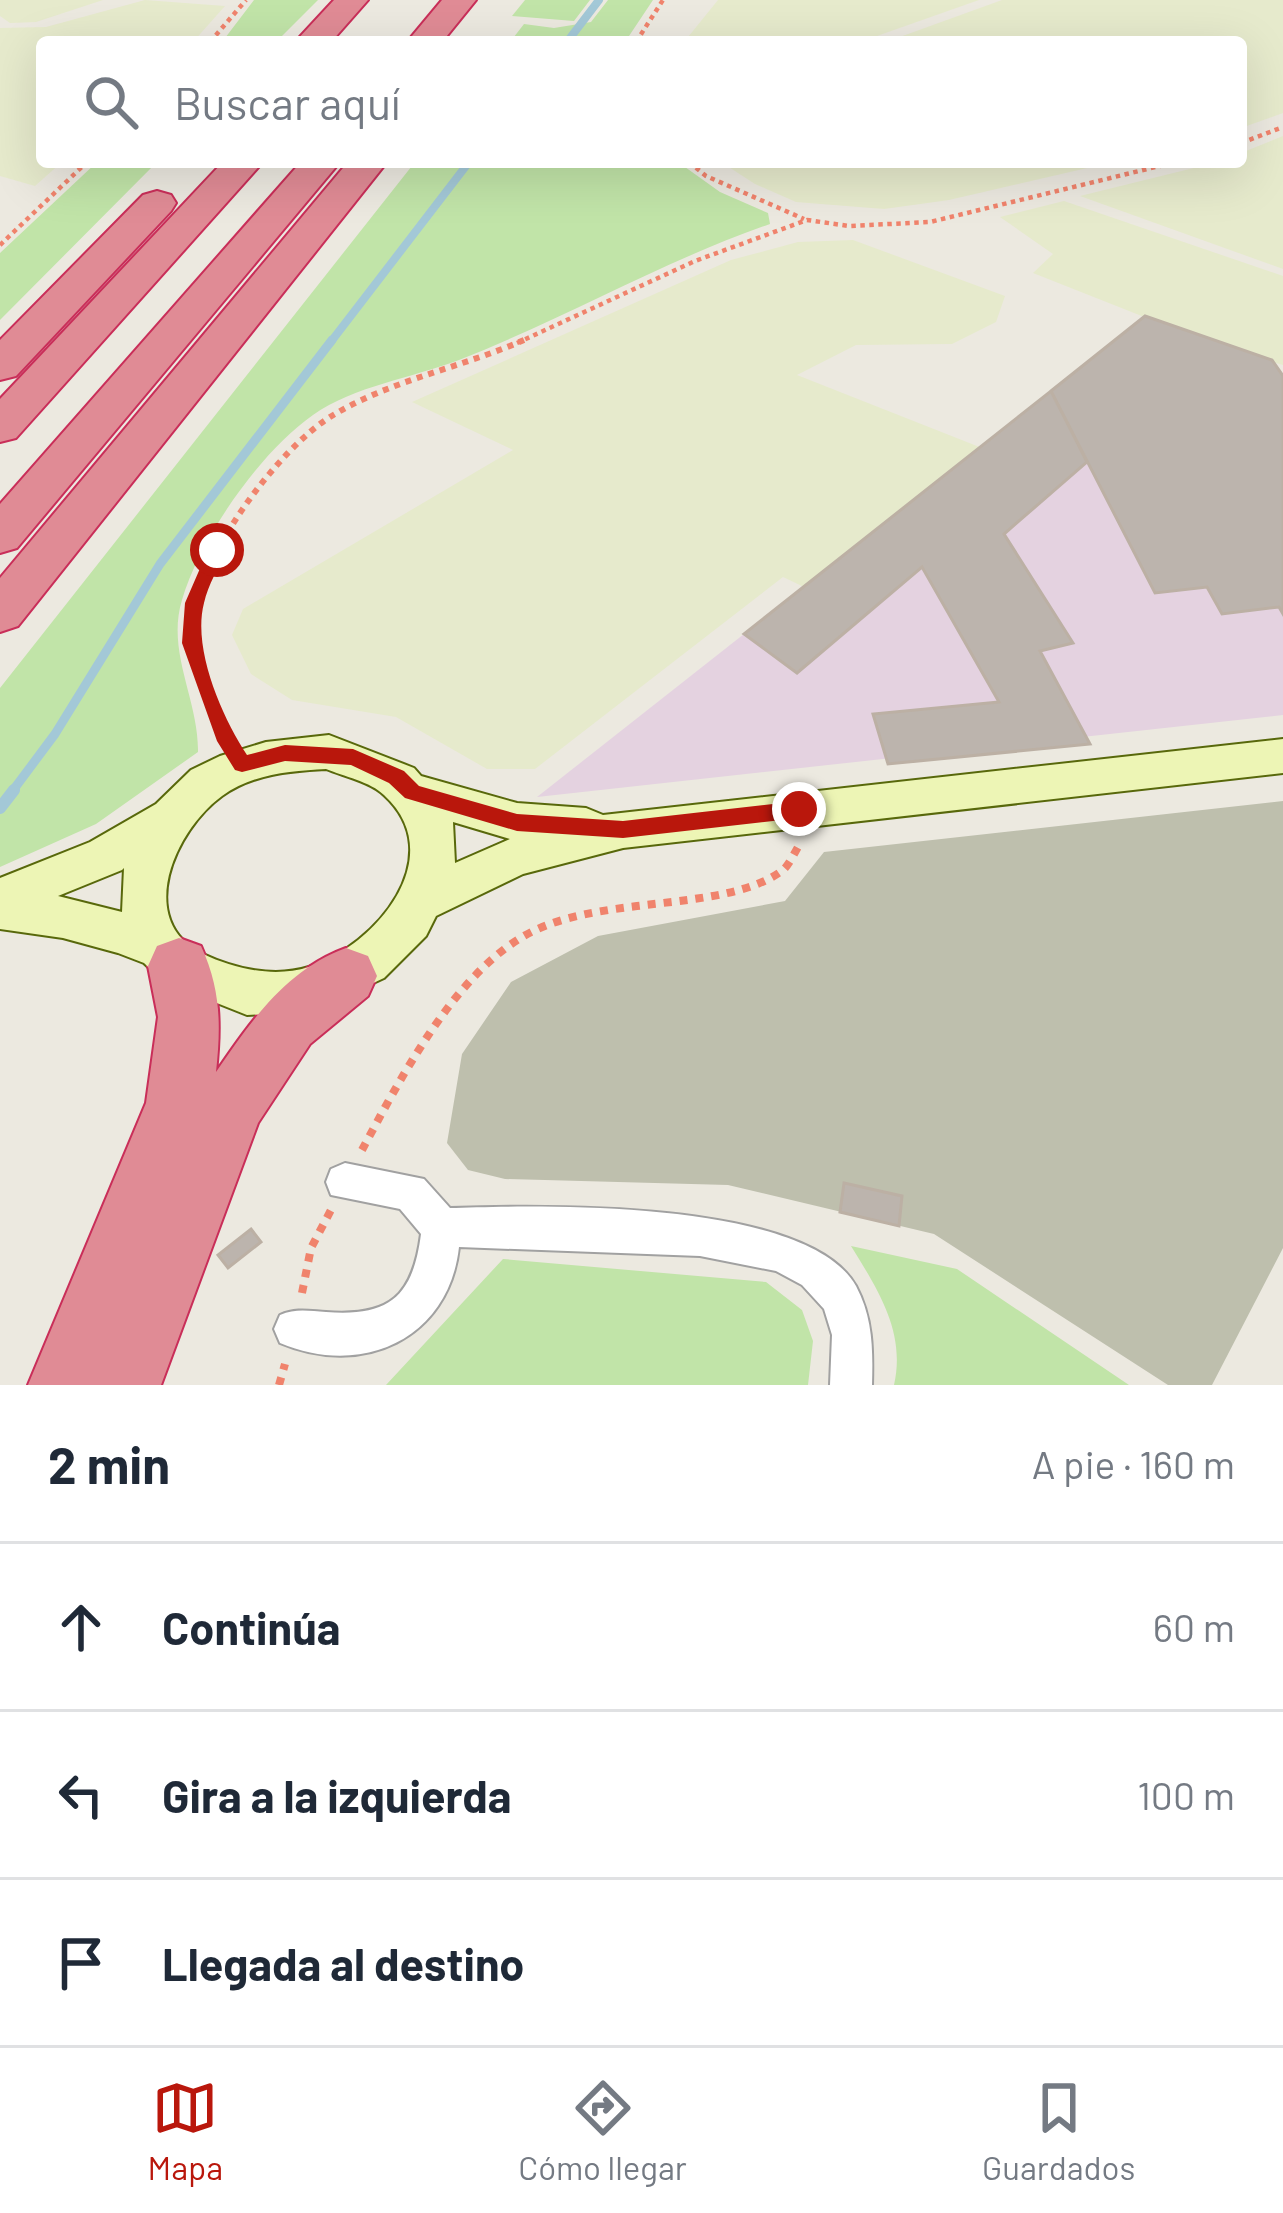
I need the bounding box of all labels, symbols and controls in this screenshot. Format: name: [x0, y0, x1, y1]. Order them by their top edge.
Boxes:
search box: [36, 36, 1247, 168]
icon: search: [78, 69, 144, 135]
text: Buscar aquí: [174, 75, 401, 129]
route start: [190, 523, 244, 577]
route end: [772, 782, 826, 836]
text: 2 min: [48, 1433, 170, 1494]
text: A pie · 160 m: [1032, 1440, 1235, 1487]
icon: ahead: [48, 1594, 114, 1660]
text: Continúa: [162, 1600, 341, 1654]
text: 60 m: [1153, 1603, 1235, 1650]
icon: left: [48, 1762, 114, 1828]
text: Gira a la izquierda: [162, 1768, 511, 1822]
text: 100 m: [1137, 1771, 1235, 1818]
icon: arrive: [48, 1930, 114, 1996]
text: Llegada al destino: [162, 1936, 524, 1990]
tab: Mapa: [148, 2075, 223, 2187]
tab: Cómo llegar: [518, 2075, 687, 2187]
tab: Guardados: [982, 2075, 1135, 2187]

